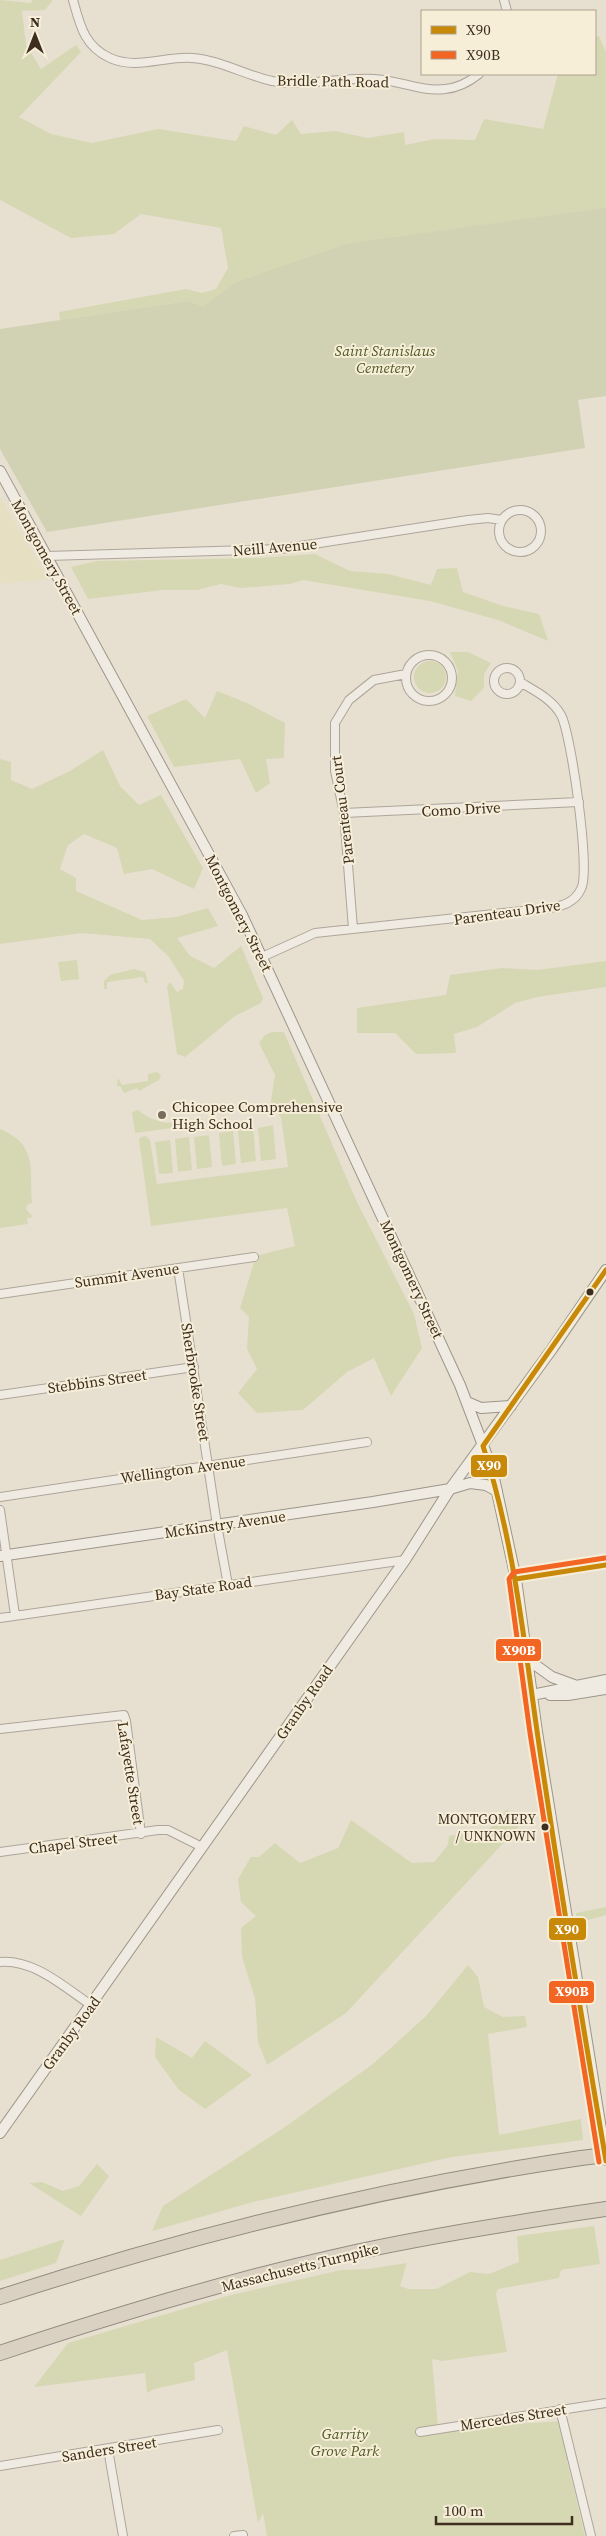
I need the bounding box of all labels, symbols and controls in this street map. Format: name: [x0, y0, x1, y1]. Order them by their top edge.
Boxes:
north arrow: [10, 10, 60, 60]
legend: [421, 10, 596, 75]
text: N: [30, 12, 40, 32]
text: X90: [466, 19, 491, 40]
text: X90B: [466, 44, 500, 65]
street label: Bridle Path Road: [277, 70, 390, 92]
park label: Saint Stanislaus Cemetery: [335, 340, 436, 378]
street label: Montgomery Street: [7, 496, 87, 619]
street label: Neill Avenue: [232, 533, 318, 561]
street label: Parenteau Court: [325, 754, 359, 866]
street label: Como Drive: [421, 796, 501, 822]
street label: Montgomery Street: [200, 851, 278, 975]
street label: Parenteau Drive: [452, 894, 562, 930]
place label: Chicopee Comprehensive High School: [172, 1096, 343, 1134]
marker: Chicopee Comprehensive High School: [156, 1109, 168, 1121]
street label: Montgomery Street: [375, 1216, 449, 1342]
street label: Summit Avenue: [73, 1257, 181, 1293]
unlabelled marker: [585, 1287, 595, 1297]
street label: Sherbrooke Street: [176, 1321, 216, 1443]
street label: Stebbins Street: [46, 1364, 148, 1398]
street label: Wellington Avenue: [119, 1450, 247, 1488]
line badge: X90: [470, 1454, 508, 1478]
text: X90: [477, 1455, 502, 1475]
street label: McKinstry Avenue: [163, 1505, 287, 1543]
street label: Bay State Road: [153, 1571, 254, 1605]
line badge: X90B: [495, 1638, 542, 1662]
text: X90B: [502, 1640, 536, 1660]
street label: Granby Road: [271, 1660, 338, 1744]
street label: Lafayette Street: [112, 1720, 150, 1826]
place label: MONTGOMERY / UNKNOWN: [438, 1809, 536, 1846]
marker: MONTGOMERY / UNKNOWN: [540, 1822, 550, 1832]
street label: Chapel Street: [28, 1827, 118, 1859]
line badge: X90: [548, 1917, 587, 1941]
text: X90: [555, 1919, 580, 1939]
line badge: X90B: [548, 1980, 595, 2004]
text: X90B: [555, 1981, 589, 2001]
street label: Granby Road: [37, 1991, 105, 2074]
street label: Massachusetts Turnpike: [219, 2237, 381, 2297]
street label: Mercedes Street: [459, 2398, 568, 2436]
park label: Garrity Grove Park: [311, 2423, 380, 2461]
street label: Sanders Street: [60, 2431, 158, 2467]
scale bar: [436, 2494, 572, 2526]
text: 100 m: [444, 2500, 484, 2521]

